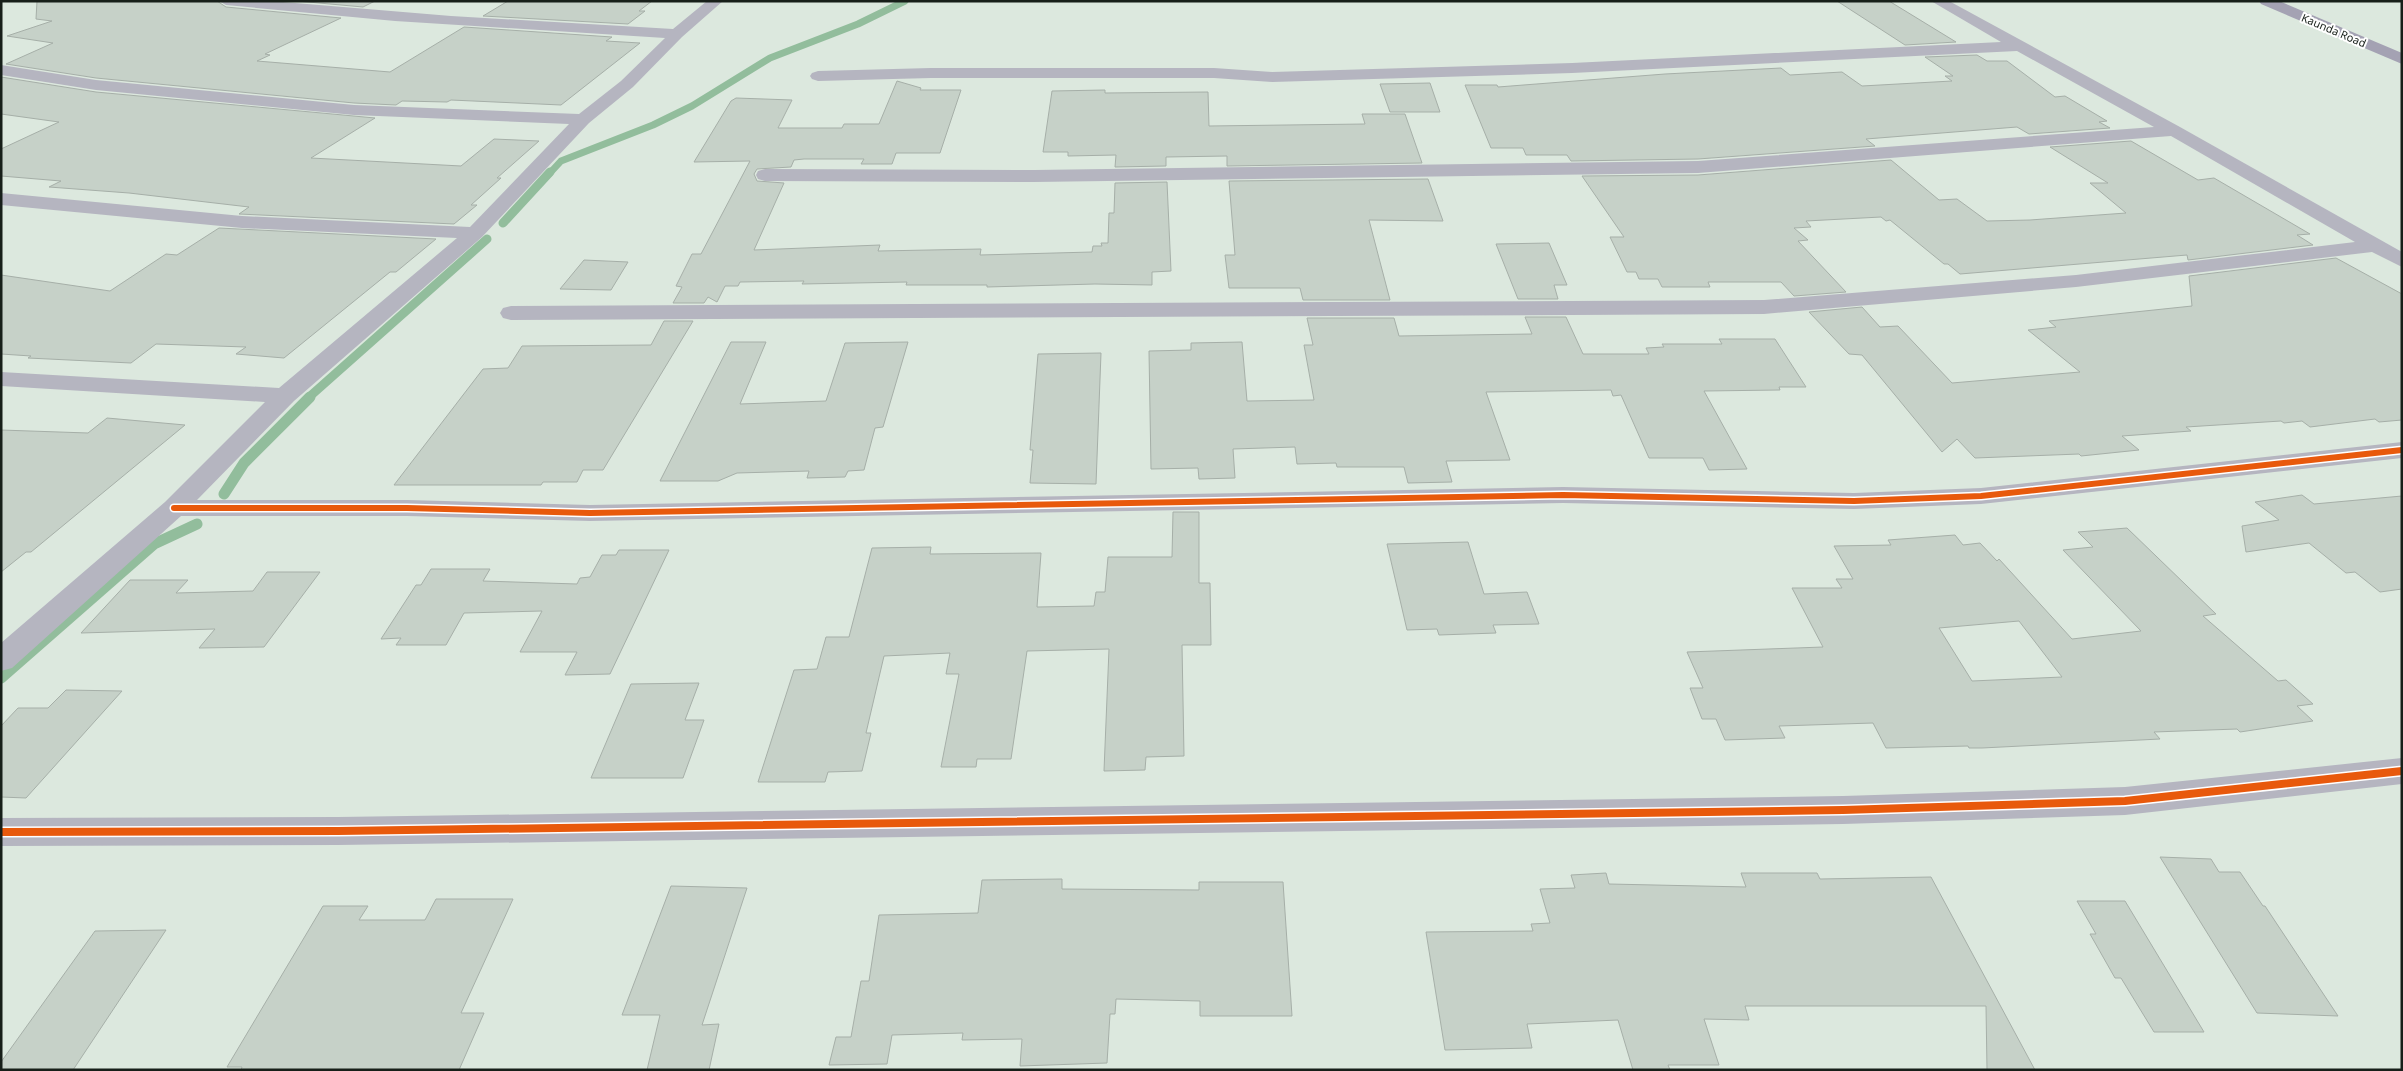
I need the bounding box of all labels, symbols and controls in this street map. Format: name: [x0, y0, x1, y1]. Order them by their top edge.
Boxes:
street label: Kaunda Road: [2299, 10, 2369, 50]

